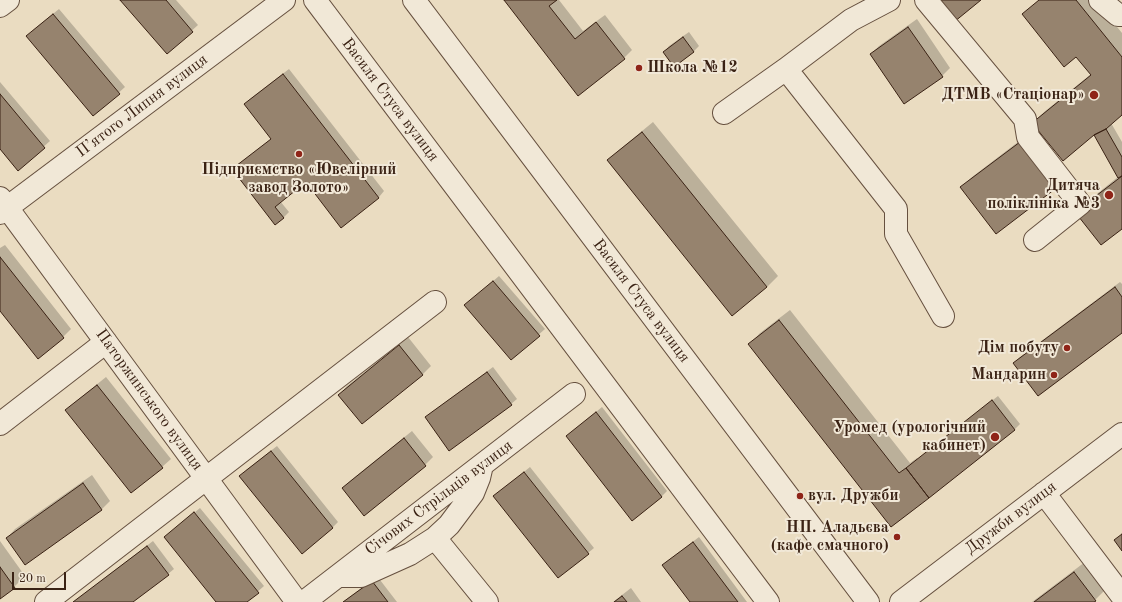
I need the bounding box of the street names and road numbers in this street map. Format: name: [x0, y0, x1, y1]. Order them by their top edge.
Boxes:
street label: Василя Стуса вулиця: [337, 34, 443, 166]
street label: П’ятого Липня вулиця: [72, 50, 212, 162]
street label: Василя Стуса вулиця: [588, 235, 694, 367]
street label: Паторжинського вулиця: [91, 325, 207, 475]
street label: Січових Стрільців вулиця: [361, 436, 517, 560]
street label: Дружби вулиця: [962, 477, 1060, 559]

